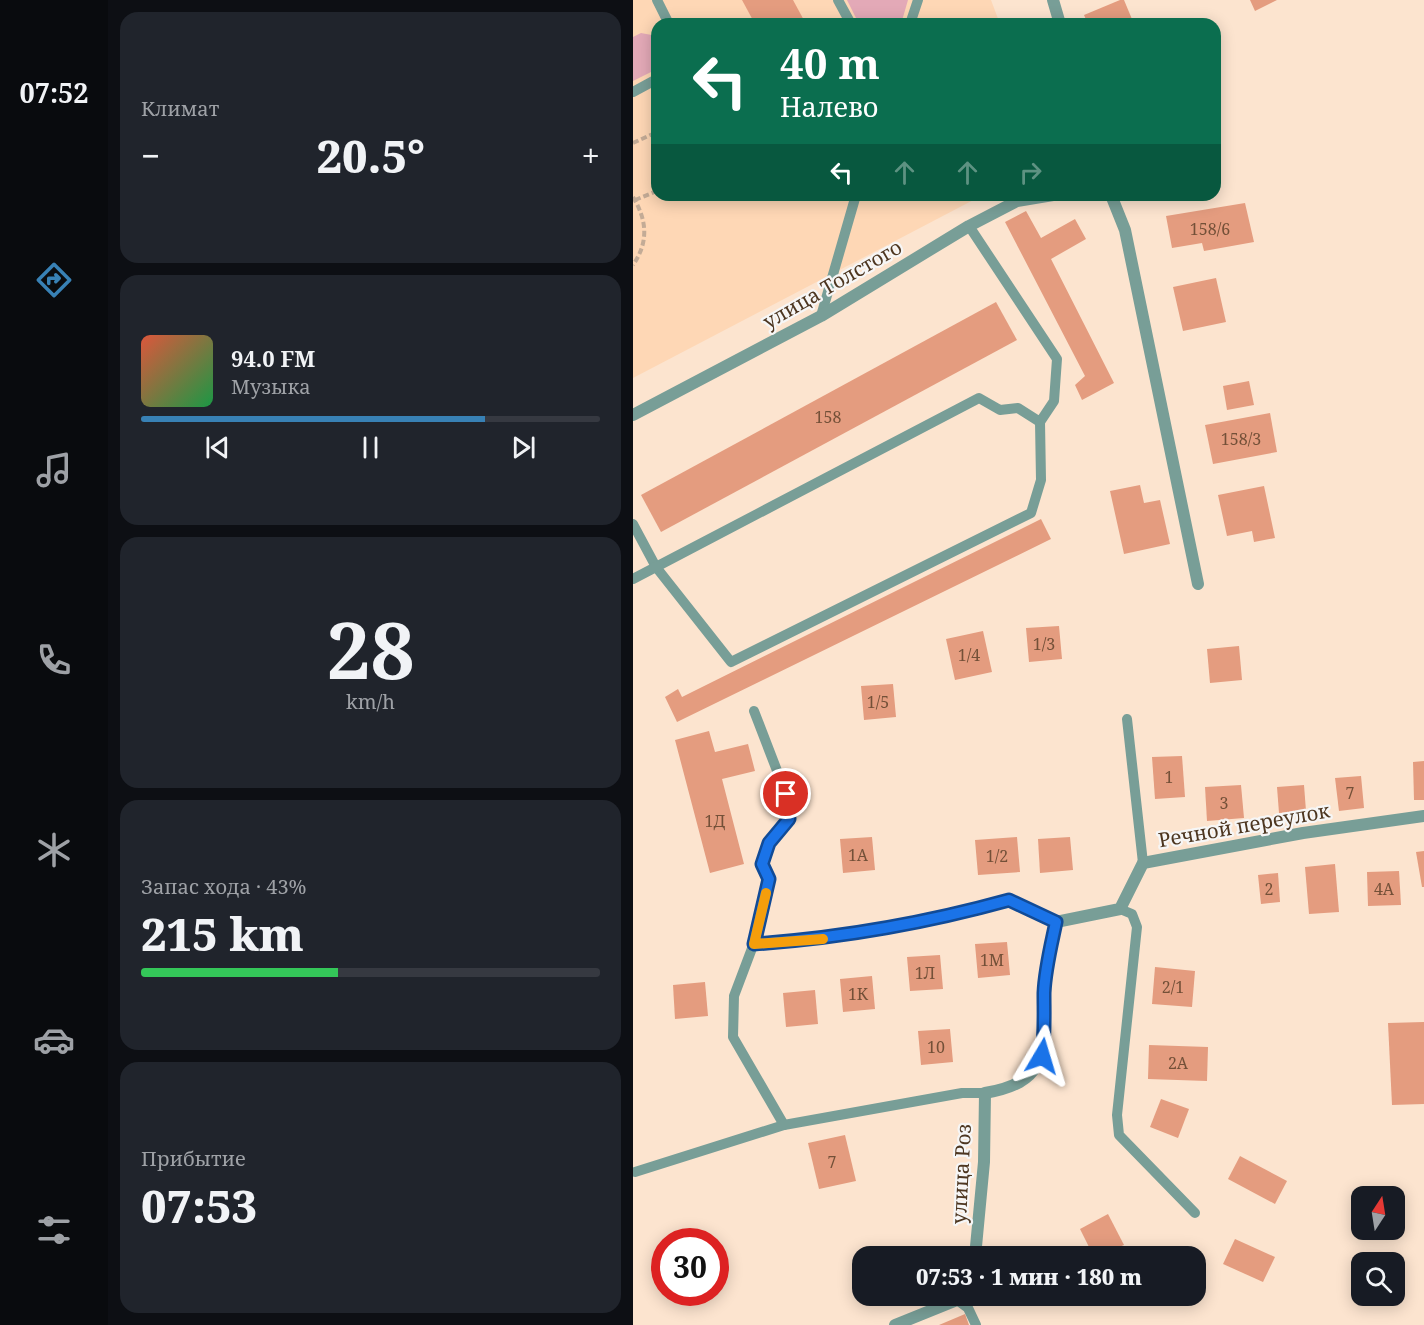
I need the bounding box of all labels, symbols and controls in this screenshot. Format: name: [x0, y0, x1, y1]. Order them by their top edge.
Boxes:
text: 40 m: [780, 34, 880, 91]
icon: left: [681, 42, 759, 120]
text: 07:52: [19, 74, 89, 111]
text: Налево: [780, 88, 878, 125]
text: Климат: [141, 95, 219, 122]
text: 20.5°: [317, 125, 425, 186]
text: −: [141, 133, 160, 178]
text: +: [582, 133, 600, 178]
icon: left: [825, 156, 858, 189]
icon: ahead: [888, 156, 921, 189]
icon: ahead: [951, 156, 984, 189]
icon: right: [1014, 156, 1047, 189]
house number: 158/6: [1190, 218, 1230, 240]
street label: улица Толстого: [758, 233, 906, 335]
icon: directions: [33, 259, 75, 301]
text: 94.0 FM: [231, 343, 315, 373]
text: Музыка: [231, 373, 311, 400]
house number: 158: [815, 406, 841, 428]
house number: 158/3: [1221, 428, 1261, 450]
icon: previous: [201, 431, 234, 464]
icon: pause: [354, 431, 387, 464]
icon: next: [507, 431, 540, 464]
icon: music: [33, 449, 75, 491]
text: 28: [326, 596, 415, 702]
house number: 1/3: [1033, 633, 1055, 655]
icon: phone: [33, 639, 75, 681]
house number: 1/4: [958, 644, 980, 666]
text: km/h: [346, 688, 395, 715]
house number: 1/5: [867, 691, 889, 713]
house number: 1: [1165, 766, 1173, 788]
pin: [760, 768, 811, 819]
icon: arrive: [769, 777, 802, 810]
house number: 7: [1346, 782, 1355, 804]
house number: 3: [1220, 792, 1229, 814]
street label: Речной переулок: [1156, 797, 1332, 853]
house number: 1Д: [705, 810, 726, 832]
icon: climate: [33, 829, 75, 871]
house number: 1А: [848, 844, 869, 866]
house number: 1/2: [986, 845, 1008, 867]
text: Запас хода · 43%: [141, 873, 306, 900]
house number: 2: [1265, 878, 1273, 900]
house number: 4А: [1374, 878, 1395, 900]
text: 215 km: [141, 903, 304, 964]
house number: 1М: [980, 949, 1004, 971]
house number: 1Л: [915, 962, 936, 984]
house number: 2/1: [1162, 976, 1184, 998]
house number: 1К: [848, 983, 869, 1005]
icon: car: [33, 1019, 75, 1061]
position arrow: [1010, 1024, 1074, 1088]
house number: 10: [927, 1036, 945, 1058]
house number: 2А: [1168, 1052, 1189, 1074]
street label: улица Роз: [945, 1123, 977, 1225]
text: Прибытие: [141, 1145, 246, 1172]
house number: 7: [828, 1151, 837, 1173]
text: 07:53: [141, 1175, 257, 1236]
north arrow: [1351, 1186, 1405, 1240]
map controls: [1351, 1186, 1405, 1306]
icon: filters: [33, 1209, 75, 1251]
speed limit sign: 30: [651, 1228, 729, 1306]
button: search: [1351, 1252, 1405, 1306]
text: 07:53 · 1 мин · 180 m: [916, 1261, 1142, 1291]

